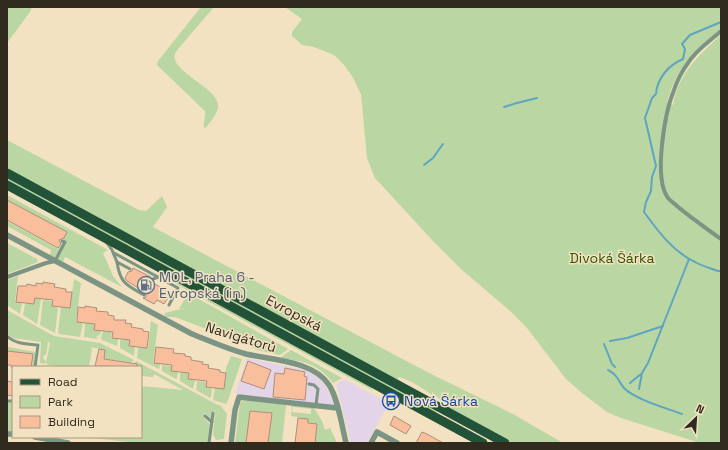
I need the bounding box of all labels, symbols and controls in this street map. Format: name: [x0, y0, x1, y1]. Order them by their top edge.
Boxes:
park label: Divoká Šárka: [570, 249, 654, 267]
place label: MOL, Praha 6 - Evropská (in): [159, 268, 255, 302]
fuel station icon: MOL, Praha 6 - Evropská (in): [136, 275, 156, 295]
street label: Evropská: [263, 291, 325, 335]
street label: Navigátorů: [203, 318, 279, 356]
legend: [12, 366, 142, 438]
text: Road: [48, 374, 77, 390]
bus stop icon: Nová Šárka: [381, 391, 401, 411]
place label: Nová Šárka: [404, 392, 478, 410]
text: Park: [48, 394, 73, 410]
north arrow: [676, 398, 716, 438]
text: N: [694, 401, 707, 417]
text: Building: [48, 414, 95, 430]

